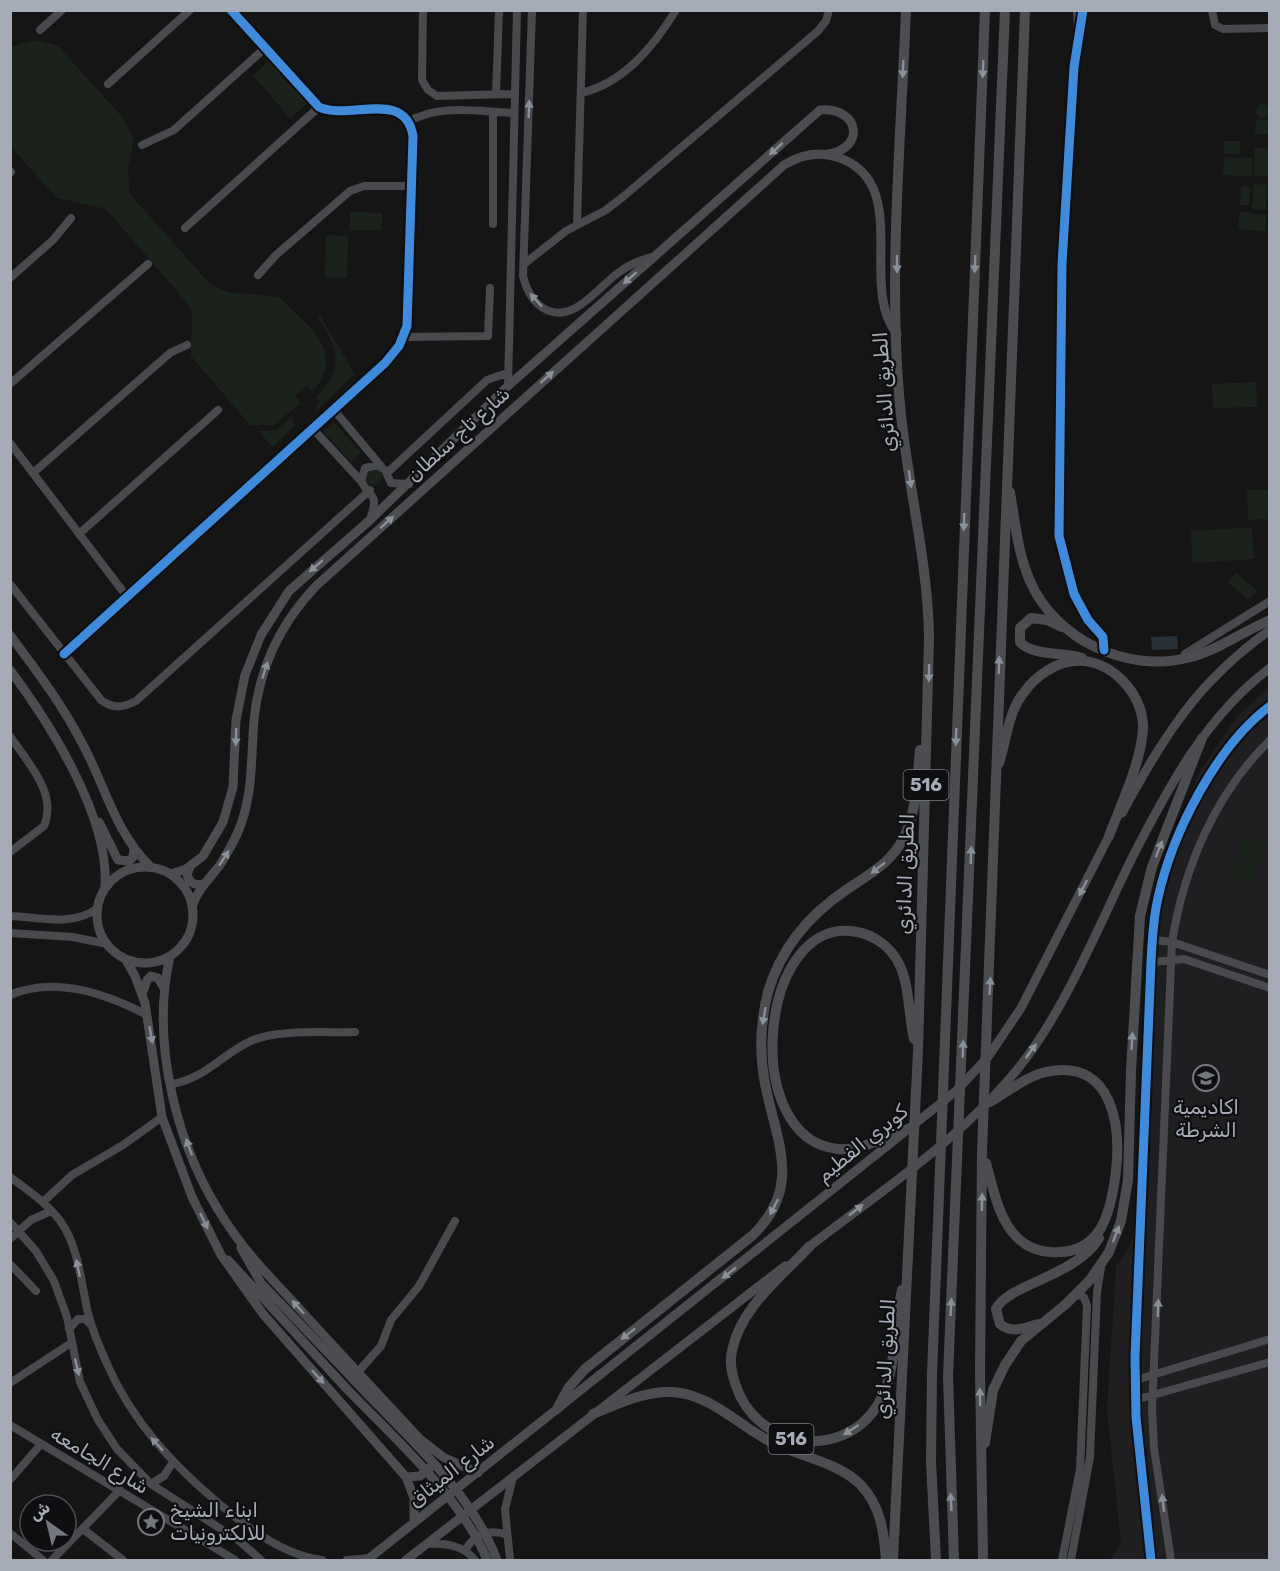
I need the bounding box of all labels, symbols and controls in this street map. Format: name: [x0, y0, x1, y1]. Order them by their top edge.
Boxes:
one-way arrow: [899, 59, 908, 78]
one-way arrow: [978, 59, 987, 78]
one-way arrow: [524, 100, 533, 119]
one-way arrow: [769, 142, 784, 155]
one-way arrow: [892, 254, 902, 273]
one-way arrow: [970, 254, 979, 273]
one-way arrow: [623, 271, 638, 284]
one-way arrow: [529, 293, 543, 308]
street label: الطريق الدائري: [868, 331, 902, 453]
one-way arrow: [540, 370, 555, 384]
street label: شارع تاج سلطان: [401, 381, 516, 488]
one-way arrow: [905, 470, 914, 489]
one-way arrow: [960, 512, 969, 531]
one-way arrow: [379, 516, 394, 529]
one-way arrow: [309, 559, 324, 572]
one-way arrow: [994, 656, 1003, 675]
one-way arrow: [260, 661, 270, 679]
one-way arrow: [924, 663, 933, 682]
one-way arrow: [231, 727, 240, 746]
one-way arrow: [951, 728, 960, 747]
road number: 516: [904, 770, 948, 800]
street label: الطريق الدائري: [891, 813, 921, 935]
one-way arrow: [1155, 840, 1165, 858]
one-way arrow: [966, 845, 976, 864]
one-way arrow: [218, 850, 229, 866]
one-way arrow: [870, 861, 885, 873]
one-way arrow: [1078, 880, 1087, 897]
one-way arrow: [985, 977, 995, 996]
one-way arrow: [759, 1007, 768, 1026]
one-way arrow: [146, 1025, 155, 1044]
one-way arrow: [1128, 1031, 1137, 1050]
one-way arrow: [958, 1040, 967, 1059]
one-way arrow: [1024, 1043, 1036, 1058]
school or university icon: اكاديمية الشرطة: [1191, 1063, 1221, 1093]
place label: اكاديمية الشرطة: [1173, 1095, 1239, 1142]
street label: كوبري الفطيم: [812, 1099, 914, 1189]
one-way arrow: [184, 1138, 193, 1156]
one-way arrow: [977, 1193, 986, 1212]
one-way arrow: [769, 1199, 779, 1216]
one-way arrow: [849, 1205, 864, 1217]
one-way arrow: [199, 1212, 208, 1229]
one-way arrow: [1112, 1225, 1122, 1243]
one-way arrow: [73, 1259, 83, 1278]
one-way arrow: [721, 1266, 737, 1279]
street label: الطريق الدائري: [870, 1298, 902, 1420]
one-way arrow: [946, 1298, 955, 1317]
one-way arrow: [1153, 1299, 1162, 1318]
one-way arrow: [291, 1300, 305, 1314]
one-way arrow: [620, 1328, 636, 1341]
one-way arrow: [72, 1358, 82, 1377]
one-way arrow: [311, 1369, 324, 1384]
one-way arrow: [975, 1388, 985, 1407]
street label: شارع الجامعه: [45, 1421, 154, 1500]
road number: 516: [768, 1424, 814, 1454]
one-way arrow: [843, 1424, 859, 1435]
street label: شارع الميثاق: [403, 1430, 500, 1514]
one-way arrow: [151, 1437, 164, 1452]
north arrow: [18, 1493, 78, 1553]
one-way arrow: [947, 1493, 956, 1512]
one-way arrow: [1158, 1493, 1168, 1512]
text: ش: [26, 1497, 54, 1525]
place label: ابناء الشيخ للالكترونيات: [170, 1498, 266, 1545]
place icon: ابناء الشيخ للالكترونيات: [136, 1507, 166, 1537]

